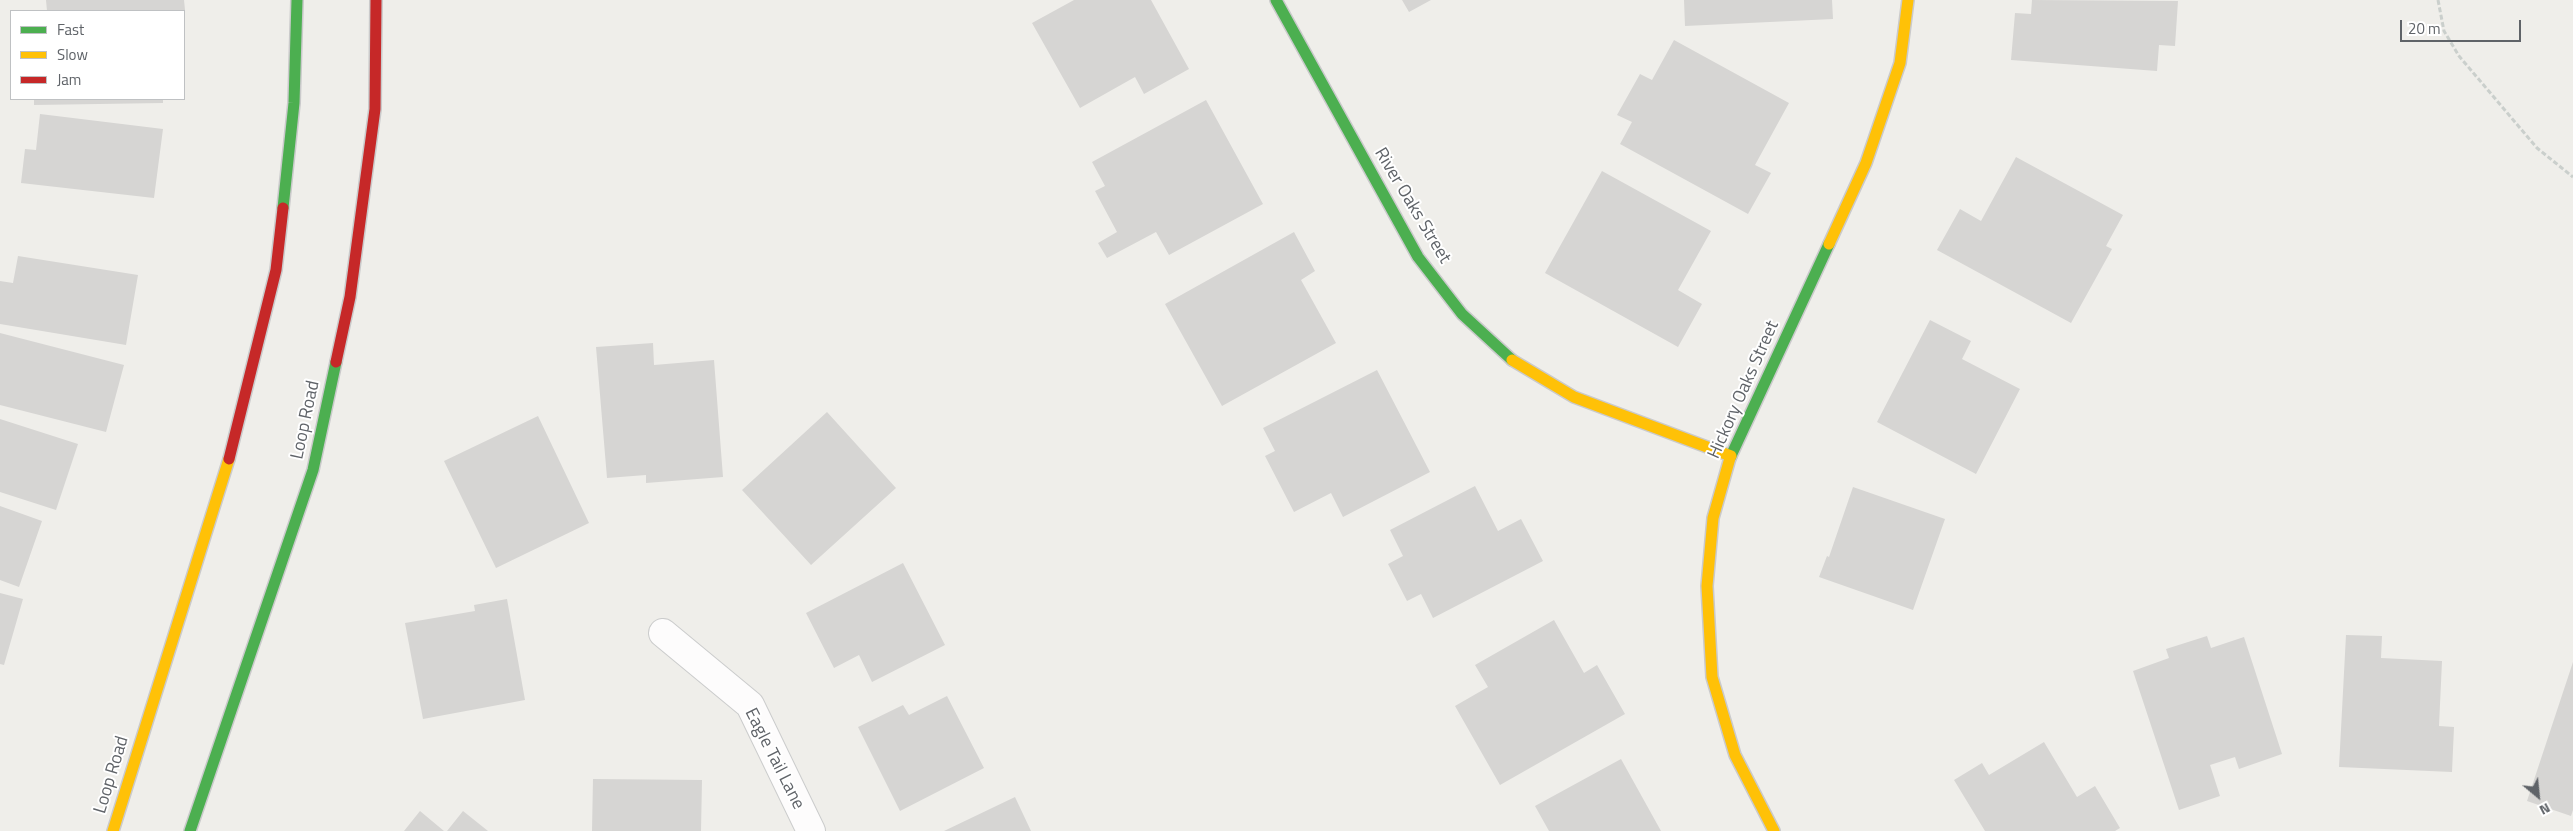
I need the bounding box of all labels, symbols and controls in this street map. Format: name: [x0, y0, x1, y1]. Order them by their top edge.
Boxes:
legend: [10, 10, 185, 100]
scale bar: [2403, 10, 2524, 42]
text: 20 m: [2408, 17, 2441, 40]
text: Fast: [57, 18, 84, 41]
text: Slow: [57, 43, 88, 66]
text: Jam: [57, 68, 81, 91]
street label: River Oaks Street: [1369, 144, 1455, 268]
street label: Hickory Oaks Street: [1704, 318, 1784, 462]
street label: Loop Road: [287, 379, 325, 461]
street label: Eagle Tail Lane: [739, 705, 809, 813]
street label: Loop Road: [90, 734, 134, 816]
north arrow: [2513, 771, 2563, 821]
text: N: [2536, 798, 2554, 821]

